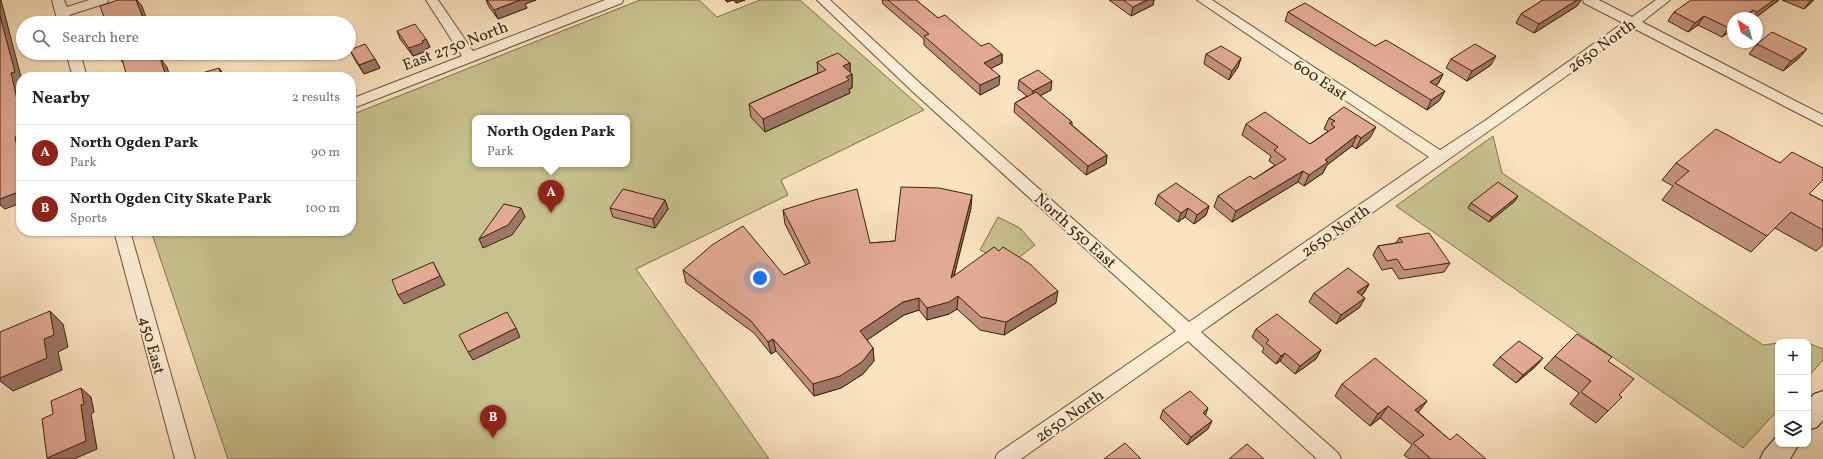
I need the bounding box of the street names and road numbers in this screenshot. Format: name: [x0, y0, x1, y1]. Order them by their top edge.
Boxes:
street label: 2650 North: [1564, 14, 1641, 79]
street label: East 2750 North: [400, 17, 512, 77]
street label: 600 East: [1288, 55, 1352, 107]
street label: North 550 East: [1029, 189, 1121, 274]
street label: 2650 North: [1297, 200, 1375, 263]
street label: 450 East: [133, 314, 169, 377]
street label: 2650 North: [1031, 385, 1109, 448]

